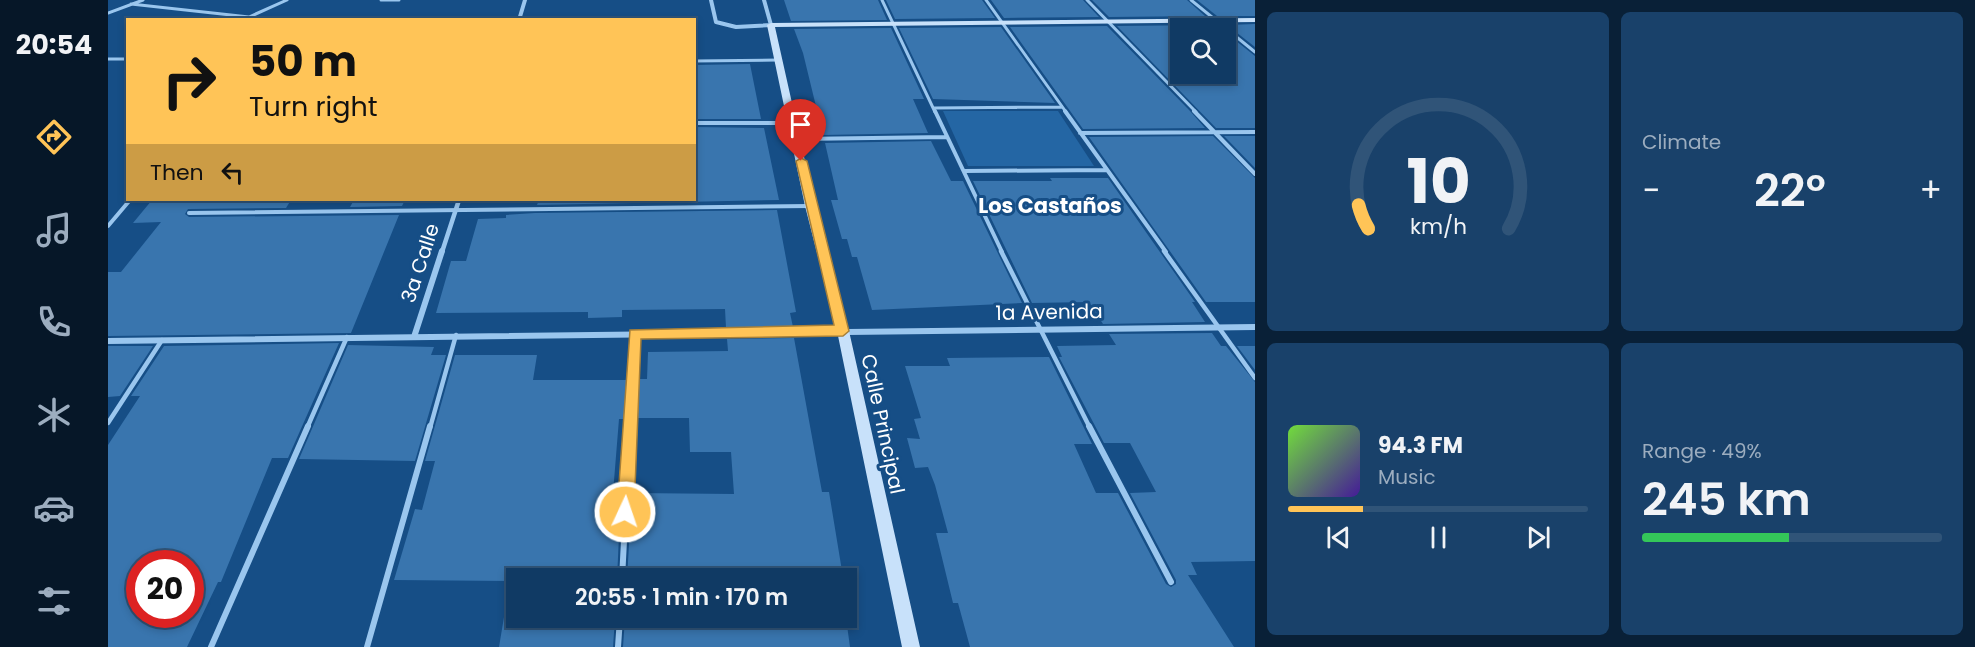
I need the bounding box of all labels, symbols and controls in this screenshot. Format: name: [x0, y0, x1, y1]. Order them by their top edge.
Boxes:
map controls: [1170, 18, 1236, 84]
button: search: [1170, 18, 1236, 84]
text: 20:54: [16, 26, 92, 63]
text: 50 m: [249, 32, 357, 91]
icon: right: [150, 42, 228, 120]
text: Turn right: [249, 88, 378, 125]
pin: [775, 99, 826, 161]
icon: arrive: [784, 108, 817, 141]
icon: directions: [33, 116, 75, 158]
text: Climate: [1642, 128, 1721, 156]
text: 10: [1406, 137, 1470, 225]
icon: left: [216, 156, 249, 189]
text: Then: [150, 157, 204, 188]
text: 22°: [1754, 159, 1826, 222]
text: −: [1642, 167, 1660, 214]
text: +: [1919, 167, 1942, 214]
district label: Los Castaños: [978, 191, 1122, 220]
icon: music: [33, 209, 75, 251]
text: km/h: [1409, 211, 1467, 242]
street label: 3a Calle: [394, 220, 446, 306]
street label: 1a Avenida: [995, 297, 1103, 327]
icon: phone: [33, 301, 75, 343]
street label: Calle Principal: [855, 351, 911, 497]
icon: climate: [33, 394, 75, 436]
text: 94.3 FM: [1378, 430, 1463, 461]
text: Range · 49%: [1642, 437, 1762, 465]
text: Music: [1378, 463, 1436, 491]
text: 245 km: [1642, 468, 1811, 531]
position arrow: [593, 480, 657, 544]
icon: car: [33, 487, 75, 529]
icon: previous: [1322, 521, 1355, 554]
icon: pause: [1422, 521, 1455, 554]
icon: next: [1522, 521, 1555, 554]
speed limit sign: 20: [126, 550, 204, 628]
icon: filters: [33, 580, 75, 622]
text: 20:55 · 1 min · 170 m: [575, 582, 788, 613]

